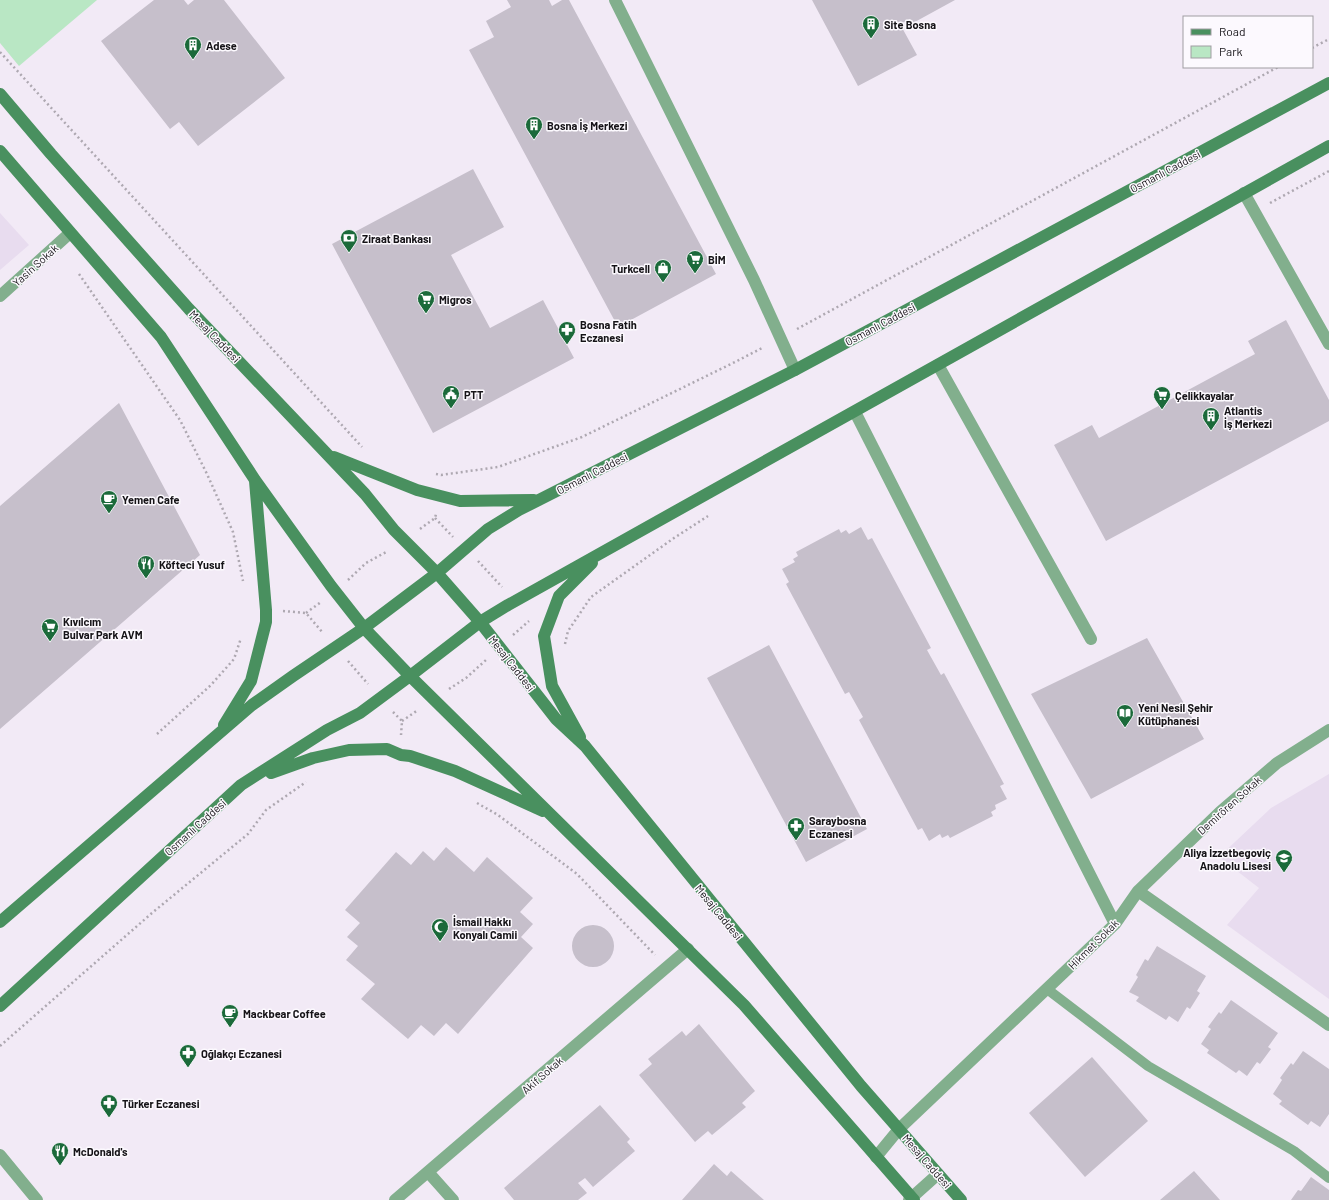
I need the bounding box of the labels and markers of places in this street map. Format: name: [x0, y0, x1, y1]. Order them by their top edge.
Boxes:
building icon: Site Bosna: [861, 14, 881, 39]
place label: Site Bosna: [884, 18, 936, 31]
building icon: Adese: [183, 35, 203, 60]
place label: Adese: [206, 39, 237, 52]
building icon: Bosna İş Merkezi: [524, 115, 544, 140]
place label: Bosna İş Merkezi: [547, 119, 628, 132]
bank icon: Ziraat Bankası: [339, 228, 359, 253]
place label: Ziraat Bankası: [362, 232, 432, 245]
supermarket icon: BİM: [685, 249, 705, 274]
place label: BİM: [708, 253, 726, 266]
shop icon: Turkcell: [653, 258, 673, 283]
place label: Turkcell: [611, 262, 650, 275]
supermarket icon: Migros: [416, 289, 436, 314]
place label: Migros: [439, 293, 472, 306]
place label: Bosna Fatih Eczanesi: [580, 318, 637, 344]
pharmacy icon: Bosna Fatih Eczanesi: [557, 320, 577, 345]
public building icon: PTT: [441, 384, 461, 409]
supermarket icon: Çelikkayalar: [1152, 385, 1172, 410]
place label: PTT: [464, 388, 484, 401]
place label: Çelikkayalar: [1175, 389, 1235, 402]
place label: Atlantis İş Merkezi: [1224, 404, 1272, 430]
building icon: Atlantis İş Merkezi: [1201, 406, 1221, 431]
cafe icon: Yemen Cafe: [99, 489, 119, 514]
place label: Yemen Cafe: [122, 493, 180, 506]
restaurant icon: Köfteci Yusuf: [136, 554, 156, 579]
place label: Köfteci Yusuf: [159, 558, 225, 571]
place label: Kıvılcım Bulvar Park AVM: [63, 615, 143, 641]
supermarket icon: Kıvılcım Bulvar Park AVM: [40, 617, 60, 642]
place label: Yeni Nesil Şehir Kütüphanesi: [1138, 701, 1214, 727]
library icon: Yeni Nesil Şehir Kütüphanesi: [1115, 703, 1135, 728]
place label: Saraybosna Eczanesi: [809, 814, 866, 840]
pharmacy icon: Saraybosna Eczanesi: [786, 816, 806, 841]
place label: Aliya İzzetbegoviç Anadolu Lisesi: [1183, 846, 1271, 872]
school or university icon: Aliya İzzetbegoviç Anadolu Lisesi: [1274, 848, 1294, 873]
place label: İsmail Hakkı Konyalı Camii: [453, 915, 517, 941]
mosque icon: İsmail Hakkı Konyalı Camii: [430, 917, 450, 942]
cafe icon: Mackbear Coffee: [220, 1003, 240, 1028]
place label: Mackbear Coffee: [243, 1007, 326, 1020]
pharmacy icon: Oğlakçı Eczanesi: [178, 1043, 198, 1068]
place label: Oğlakçı Eczanesi: [201, 1047, 282, 1060]
pharmacy icon: Türker Eczanesi: [99, 1093, 119, 1118]
place label: Türker Eczanesi: [122, 1097, 200, 1110]
restaurant icon: McDonald's: [50, 1141, 70, 1166]
place label: McDonald's: [73, 1145, 128, 1158]

